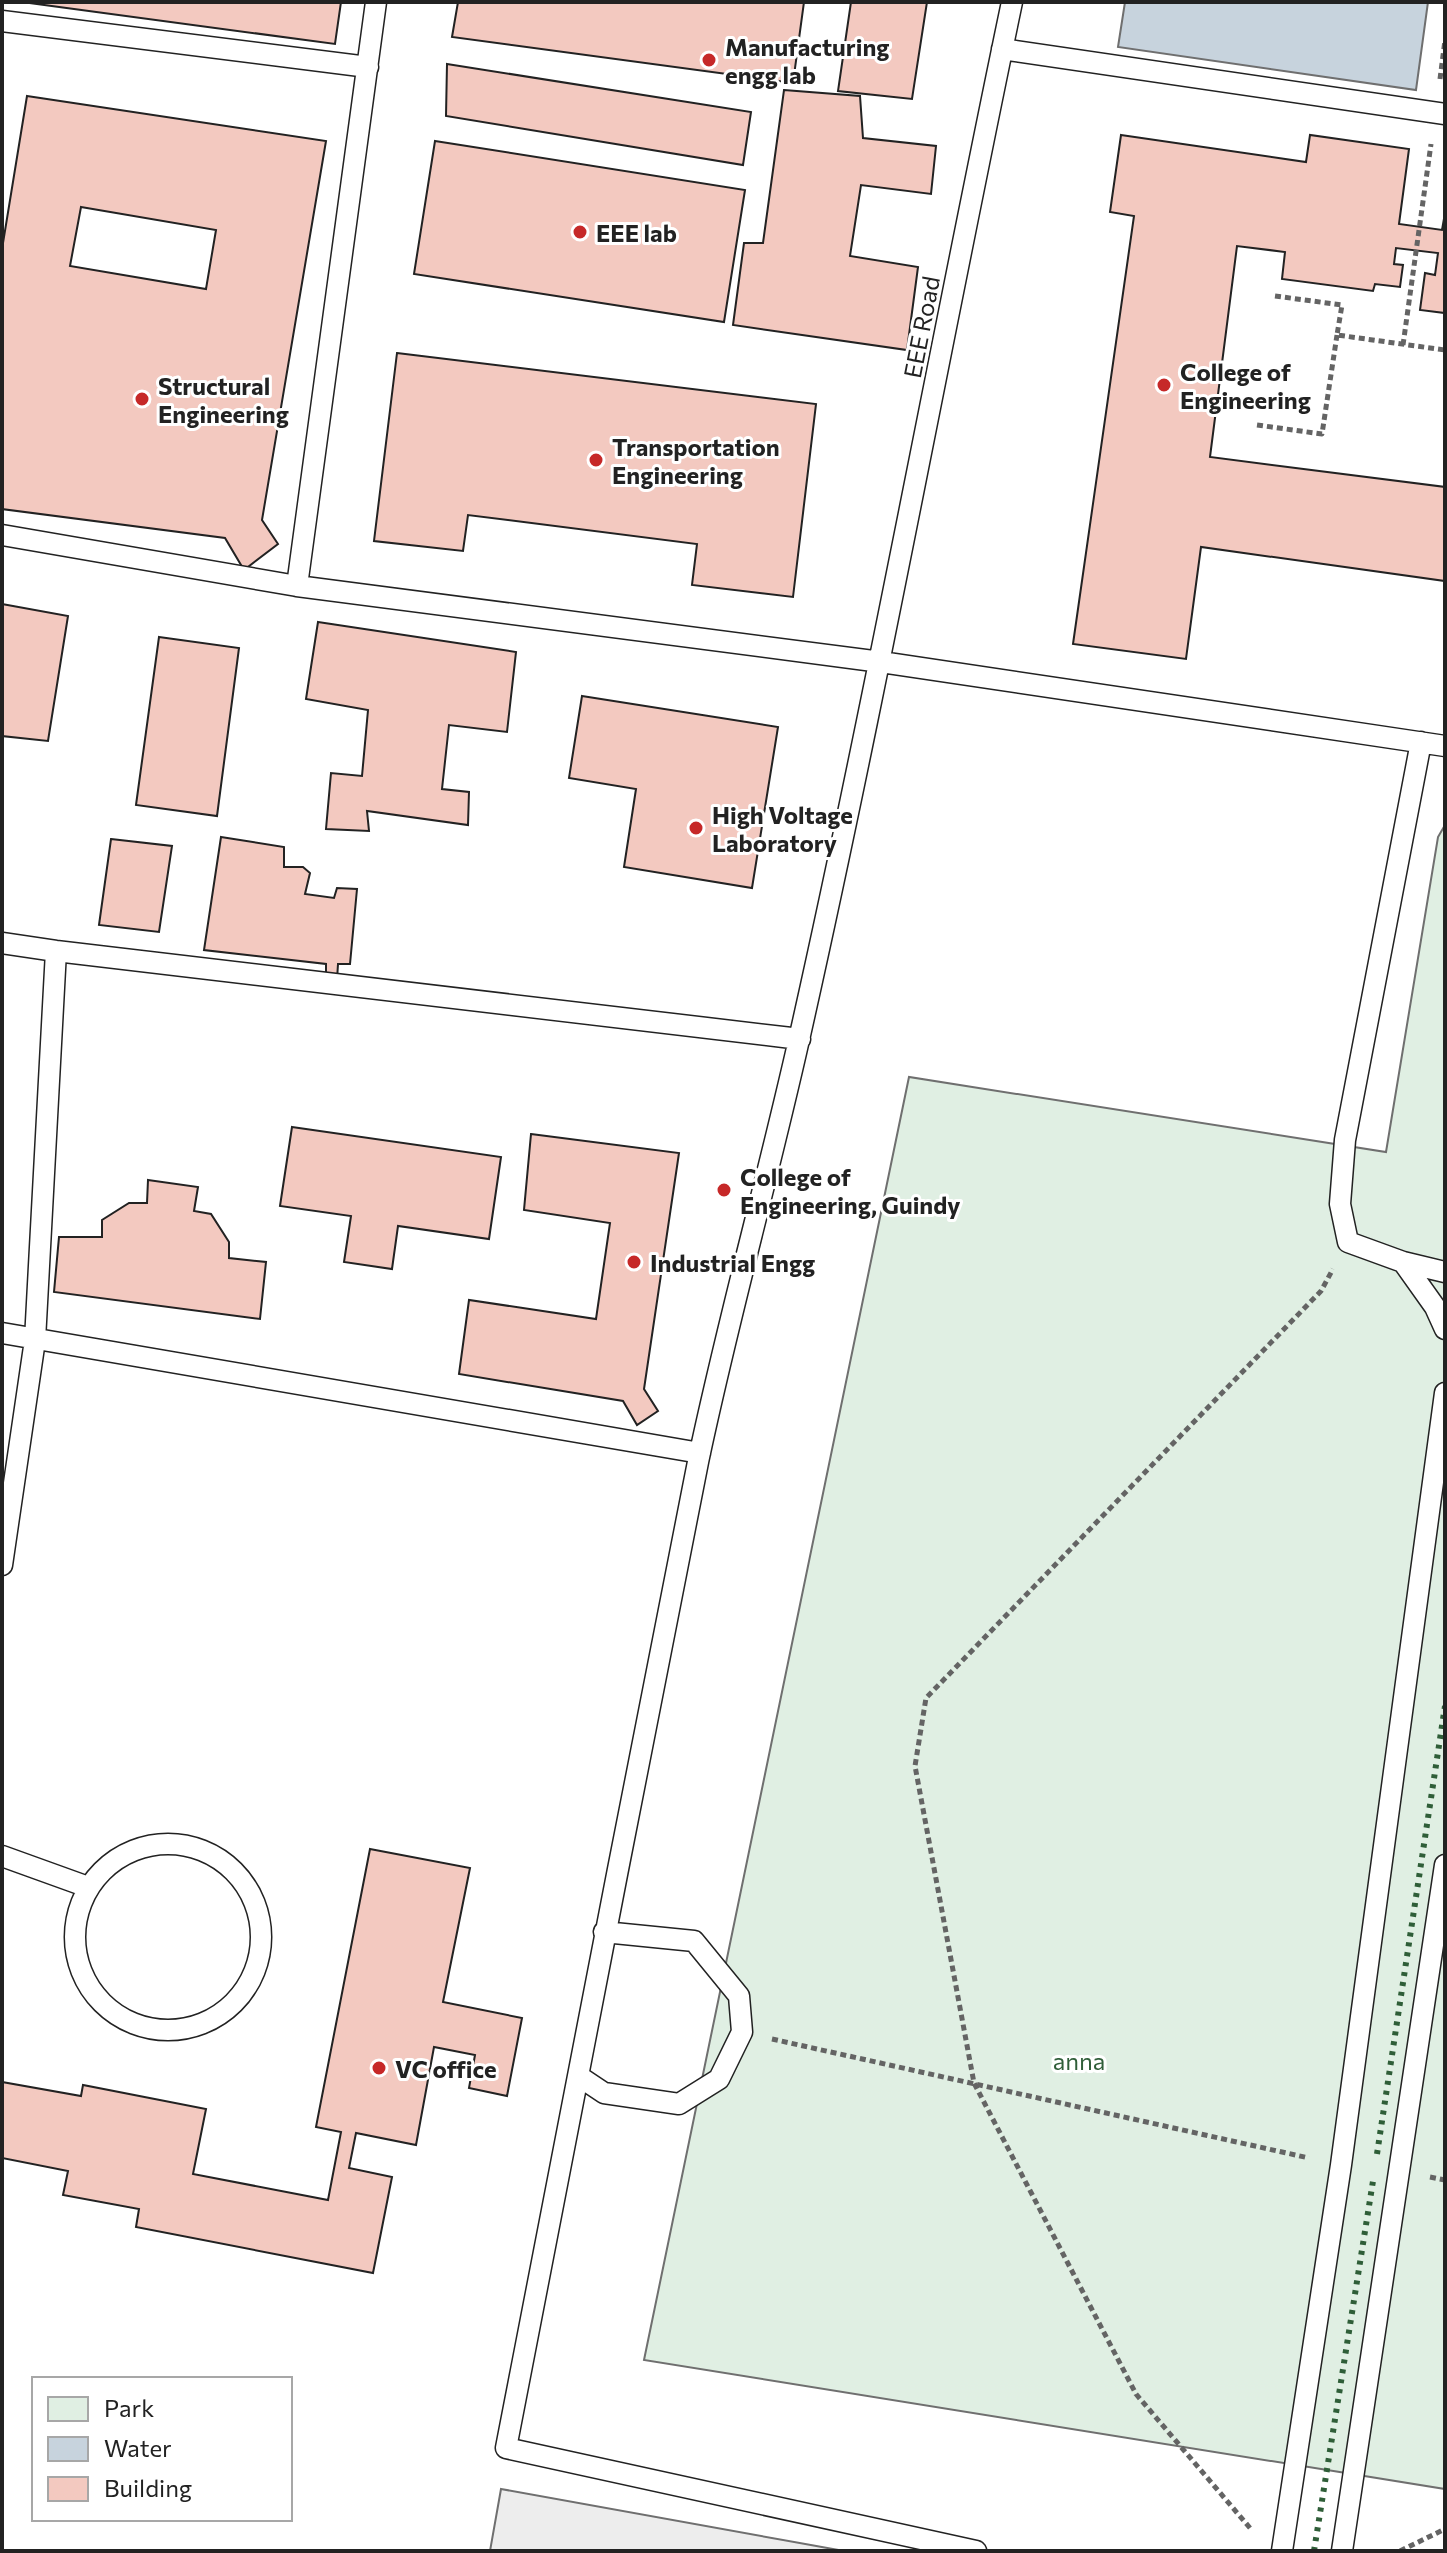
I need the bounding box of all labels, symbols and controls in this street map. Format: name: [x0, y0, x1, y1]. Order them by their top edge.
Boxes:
place label: Manufacturing engg lab: [725, 32, 889, 89]
marker: Manufacturing engg lab: [700, 51, 718, 69]
place label: EEE lab: [596, 218, 677, 247]
marker: EEE lab: [571, 223, 589, 241]
street label: EEE Road: [897, 273, 945, 381]
place label: College of Engineering: [1180, 357, 1311, 414]
place label: Structural Engineering: [158, 371, 289, 428]
marker: College of Engineering: [1155, 376, 1173, 394]
marker: Structural Engineering: [133, 390, 151, 408]
place label: Transportation Engineering: [612, 432, 780, 489]
marker: Transportation Engineering: [587, 451, 605, 469]
place label: High Voltage Laboratory: [712, 800, 853, 857]
marker: High Voltage Laboratory: [687, 819, 705, 837]
place label: College of Engineering, Guindy: [740, 1162, 960, 1219]
marker: College of Engineering, Guindy: [715, 1181, 733, 1199]
place label: Industrial Engg: [650, 1248, 815, 1277]
marker: Industrial Engg: [625, 1253, 643, 1271]
park label: anna: [1053, 2046, 1105, 2075]
place label: VC office: [395, 2054, 497, 2083]
marker: VC office: [370, 2059, 388, 2077]
legend: [32, 2377, 292, 2521]
text: Park: [104, 2393, 154, 2422]
text: Water: [104, 2433, 172, 2462]
text: Building: [104, 2473, 192, 2502]

